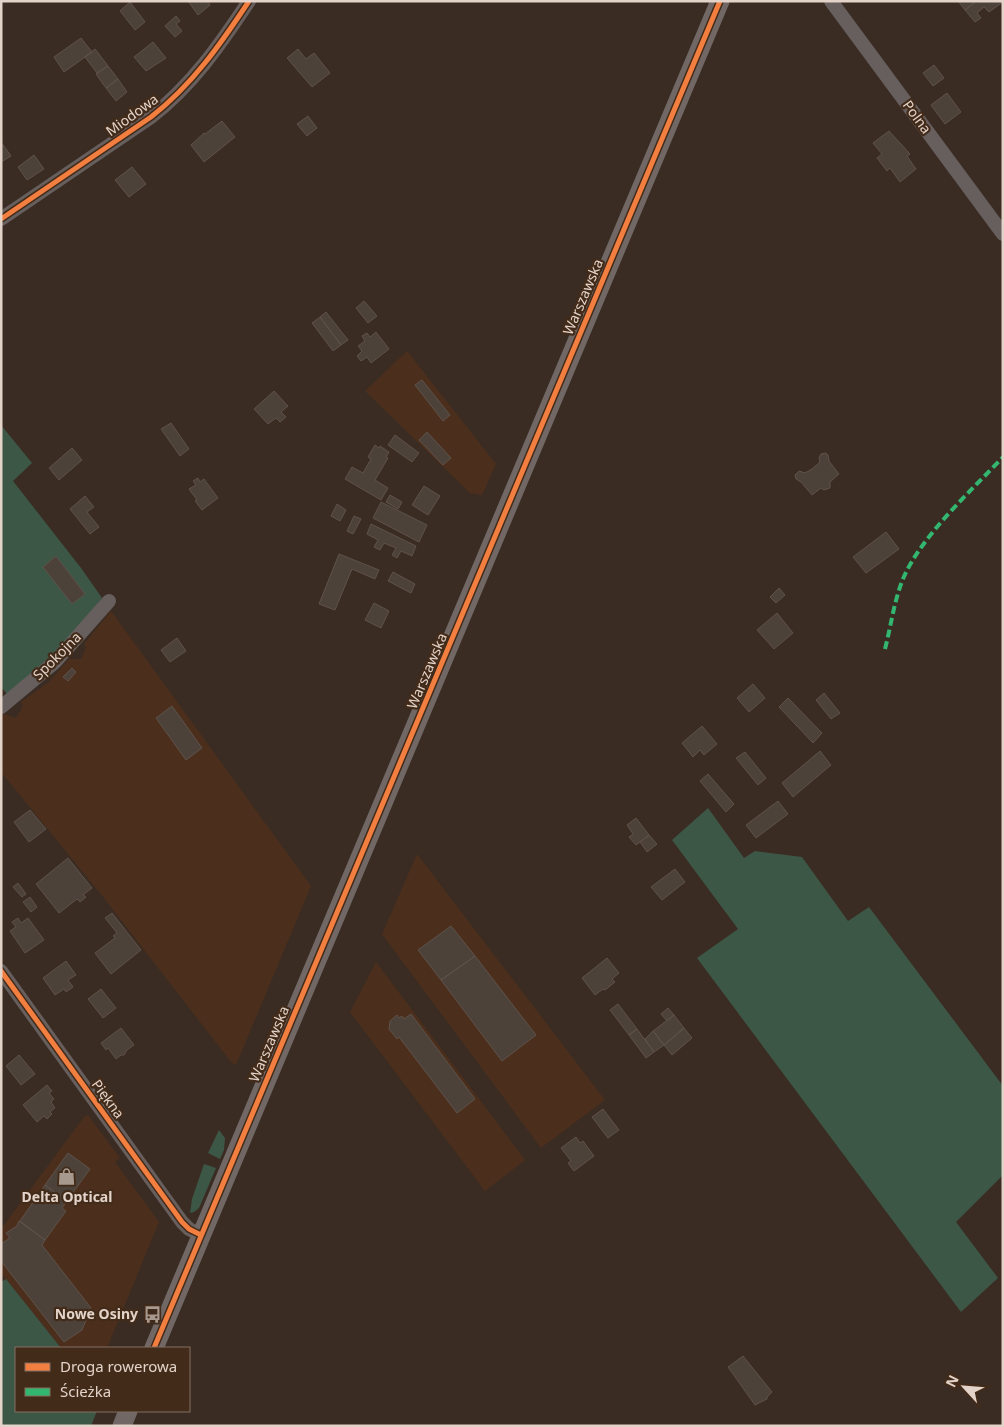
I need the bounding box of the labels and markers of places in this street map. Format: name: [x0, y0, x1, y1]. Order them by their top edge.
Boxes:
shop icon: Delta Optical: [57, 1167, 77, 1187]
place label: Delta Optical: [22, 1187, 112, 1206]
place label: Nowe Osiny: [55, 1304, 138, 1323]
bus stop icon: Nowe Osiny: [142, 1304, 162, 1324]

